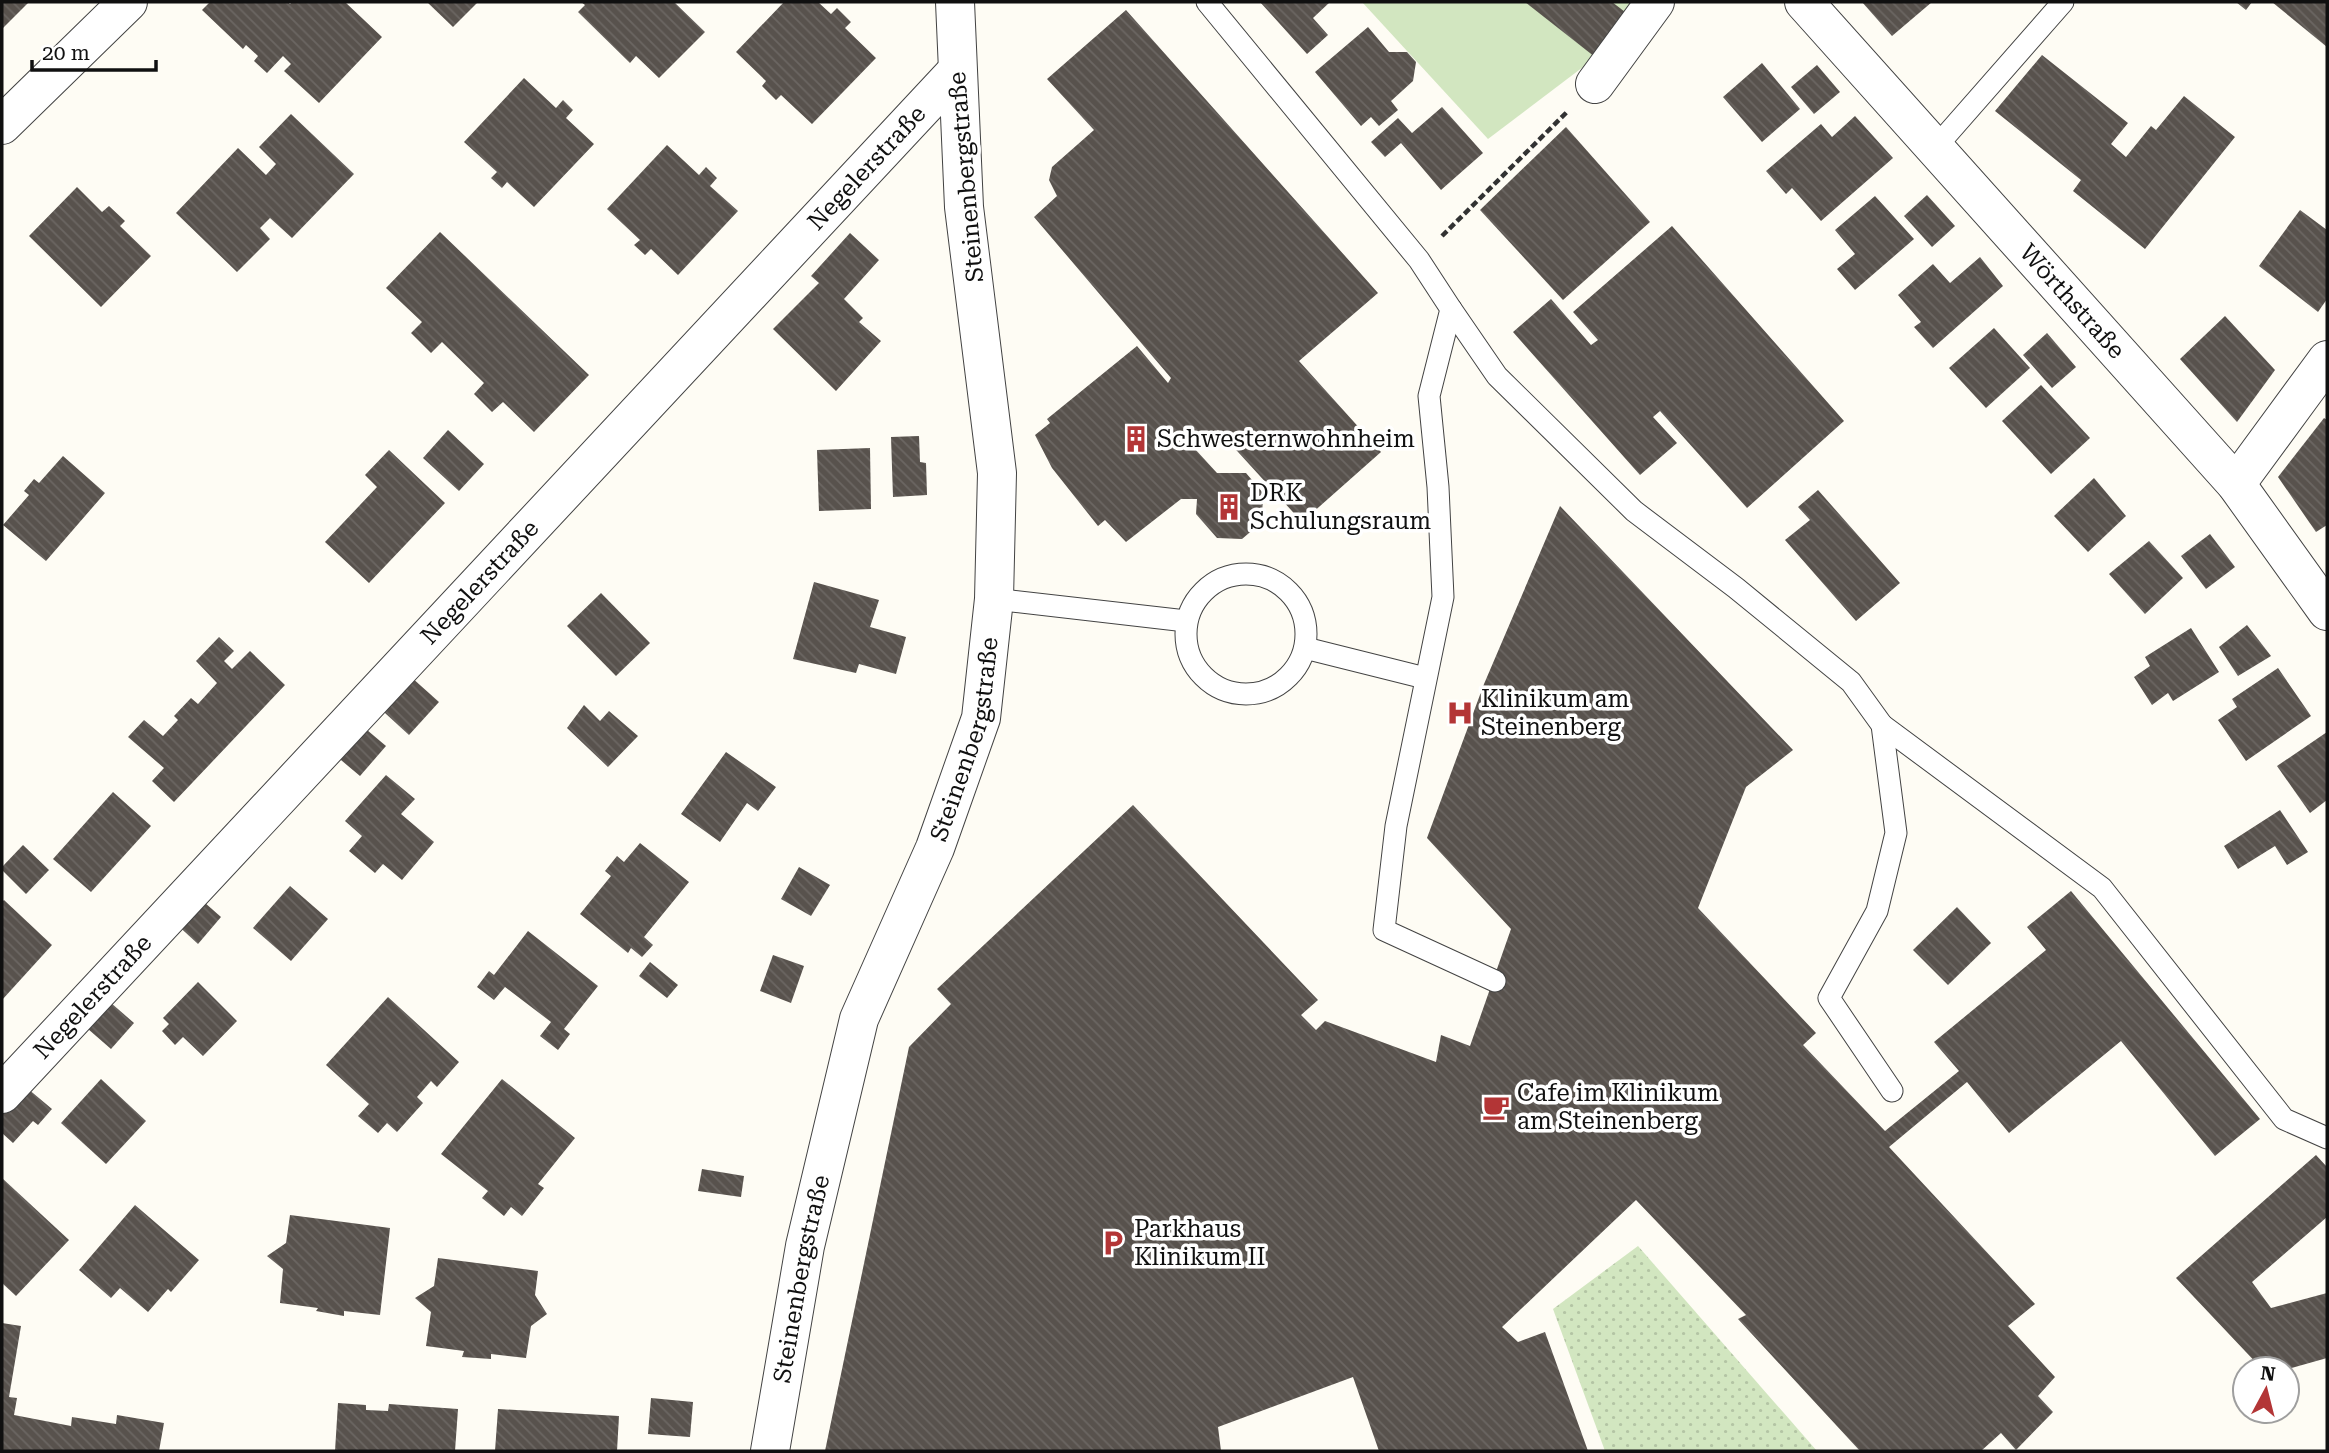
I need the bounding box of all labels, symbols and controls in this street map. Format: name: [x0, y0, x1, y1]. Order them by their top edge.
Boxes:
scale bar: [32, 28, 156, 72]
text: 20 m: [42, 41, 90, 65]
street label: Steinenbergstraße: [943, 71, 989, 283]
street label: Negelerstraße: [802, 100, 931, 236]
street label: Wörthstraße: [2014, 238, 2131, 364]
building icon: Schwesternwohnheim: [1121, 424, 1151, 454]
place label: Schwesternwohnheim: [1157, 425, 1415, 453]
place label: DRK Schulungsraum: [1250, 479, 1431, 535]
building icon: DRK Schulungsraum: [1214, 492, 1244, 522]
street label: Negelerstraße: [415, 514, 544, 650]
street label: Steinenbergstraße: [924, 636, 1004, 845]
place label: Klinikum am Steinenberg: [1481, 685, 1630, 741]
hospital icon: Klinikum am Steinenberg: [1445, 698, 1475, 728]
street label: Negelerstraße: [28, 929, 157, 1065]
place label: Cafe im Klinikum am Steinenberg: [1517, 1079, 1719, 1135]
cafe icon: Cafe im Klinikum am Steinenberg: [1481, 1092, 1511, 1122]
street label: Steinenbergstraße: [768, 1172, 835, 1385]
place label: Parkhaus Klinikum II: [1134, 1215, 1266, 1271]
parking icon: Parkhaus Klinikum II: [1098, 1228, 1128, 1258]
north arrow: [2231, 1355, 2301, 1425]
text: N: [2259, 1361, 2277, 1386]

